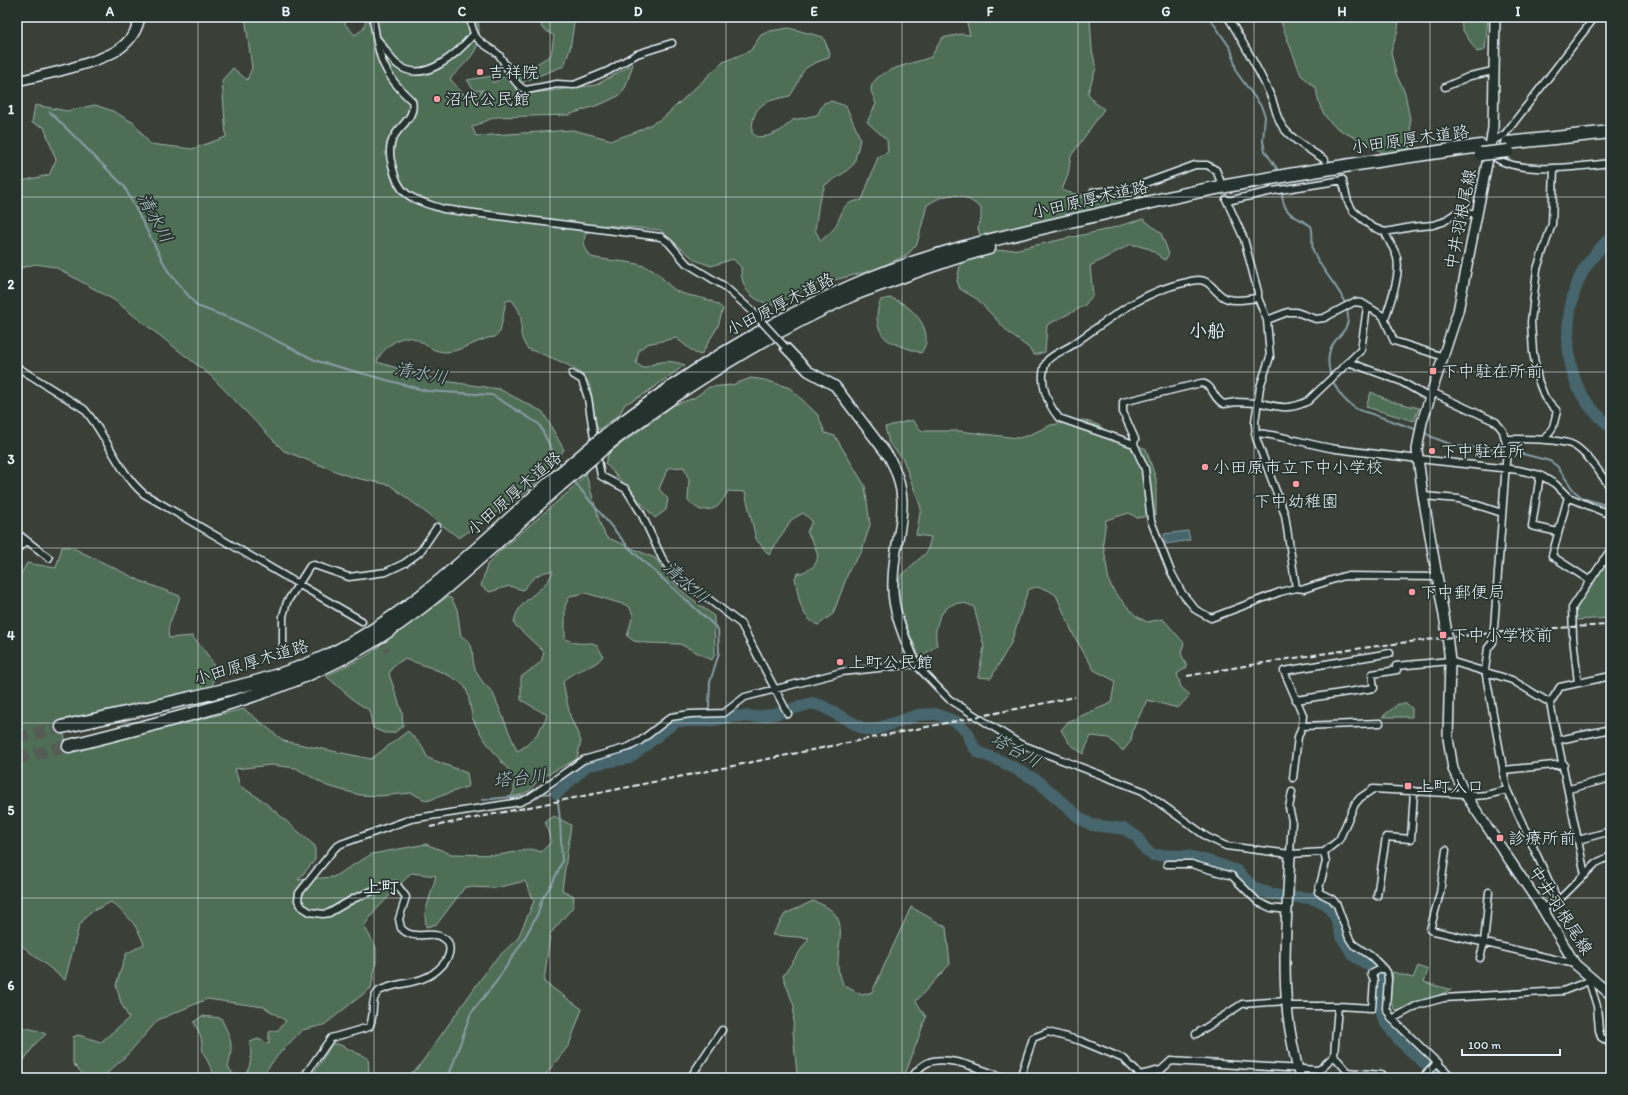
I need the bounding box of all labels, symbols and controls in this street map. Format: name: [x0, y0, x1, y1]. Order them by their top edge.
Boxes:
text: A: [105, 4, 115, 19]
text: B: [282, 4, 291, 19]
text: C: [458, 4, 467, 19]
text: D: [634, 4, 643, 19]
text: E: [810, 4, 818, 19]
text: F: [987, 4, 994, 19]
text: G: [1162, 4, 1171, 19]
text: H: [1338, 4, 1347, 19]
text: I: [1516, 4, 1521, 19]
place label: 吉祥院: [488, 62, 539, 82]
marker: 吉祥院: [475, 67, 485, 77]
place label: 沼代公民館: [445, 89, 530, 109]
marker: 沼代公民館: [432, 94, 442, 104]
text: 1: [8, 102, 14, 117]
street label: 小田原厚木道路: [1350, 121, 1470, 157]
street label: 中井羽根尾線: [1440, 167, 1480, 271]
street label: 小田原厚木道路: [1030, 176, 1150, 222]
water label: 清水川: [133, 189, 177, 247]
street label: 小田原厚木道路: [722, 268, 838, 340]
text: 2: [8, 277, 15, 292]
district label: 小船: [1189, 320, 1225, 342]
water label: 清水川: [392, 357, 450, 389]
place label: 下中駐在所前: [1441, 361, 1543, 381]
marker: 下中駐在所前: [1428, 366, 1438, 376]
place label: 下中駐在所: [1440, 441, 1525, 461]
street label: 小田原厚木道路: [463, 446, 565, 540]
marker: 下中駐在所: [1427, 446, 1437, 456]
text: 3: [7, 452, 15, 467]
place label: 小田原市立下中小学校: [1213, 457, 1383, 477]
marker: 小田原市立下中小学校: [1200, 462, 1210, 472]
marker: 下中幼稚園: [1291, 479, 1301, 489]
place label: 下中幼稚園: [1254, 491, 1339, 511]
water label: 清水川: [659, 556, 713, 608]
place label: 下中郵便局: [1420, 582, 1505, 602]
marker: 下中郵便局: [1407, 587, 1417, 597]
place label: 下中小学校前: [1451, 625, 1553, 645]
text: 4: [7, 628, 15, 643]
marker: 下中小学校前: [1438, 630, 1448, 640]
street label: 小田原厚木道路: [191, 635, 311, 689]
place label: 上町公民館: [848, 652, 933, 672]
marker: 上町公民館: [835, 657, 845, 667]
water label: 塔台川: [987, 727, 1045, 773]
water label: 塔台川: [492, 764, 548, 792]
place label: 上町入口: [1416, 776, 1484, 796]
marker: 上町入口: [1403, 781, 1413, 791]
text: 5: [8, 803, 15, 818]
place label: 診療所前: [1508, 828, 1576, 848]
marker: 診療所前: [1495, 833, 1505, 843]
street label: 中井羽根尾線: [1525, 862, 1597, 958]
district label: 上町: [363, 876, 399, 898]
text: 6: [8, 978, 15, 993]
scale bar: [1462, 1031, 1560, 1057]
text: 100 m: [1468, 1038, 1501, 1052]

